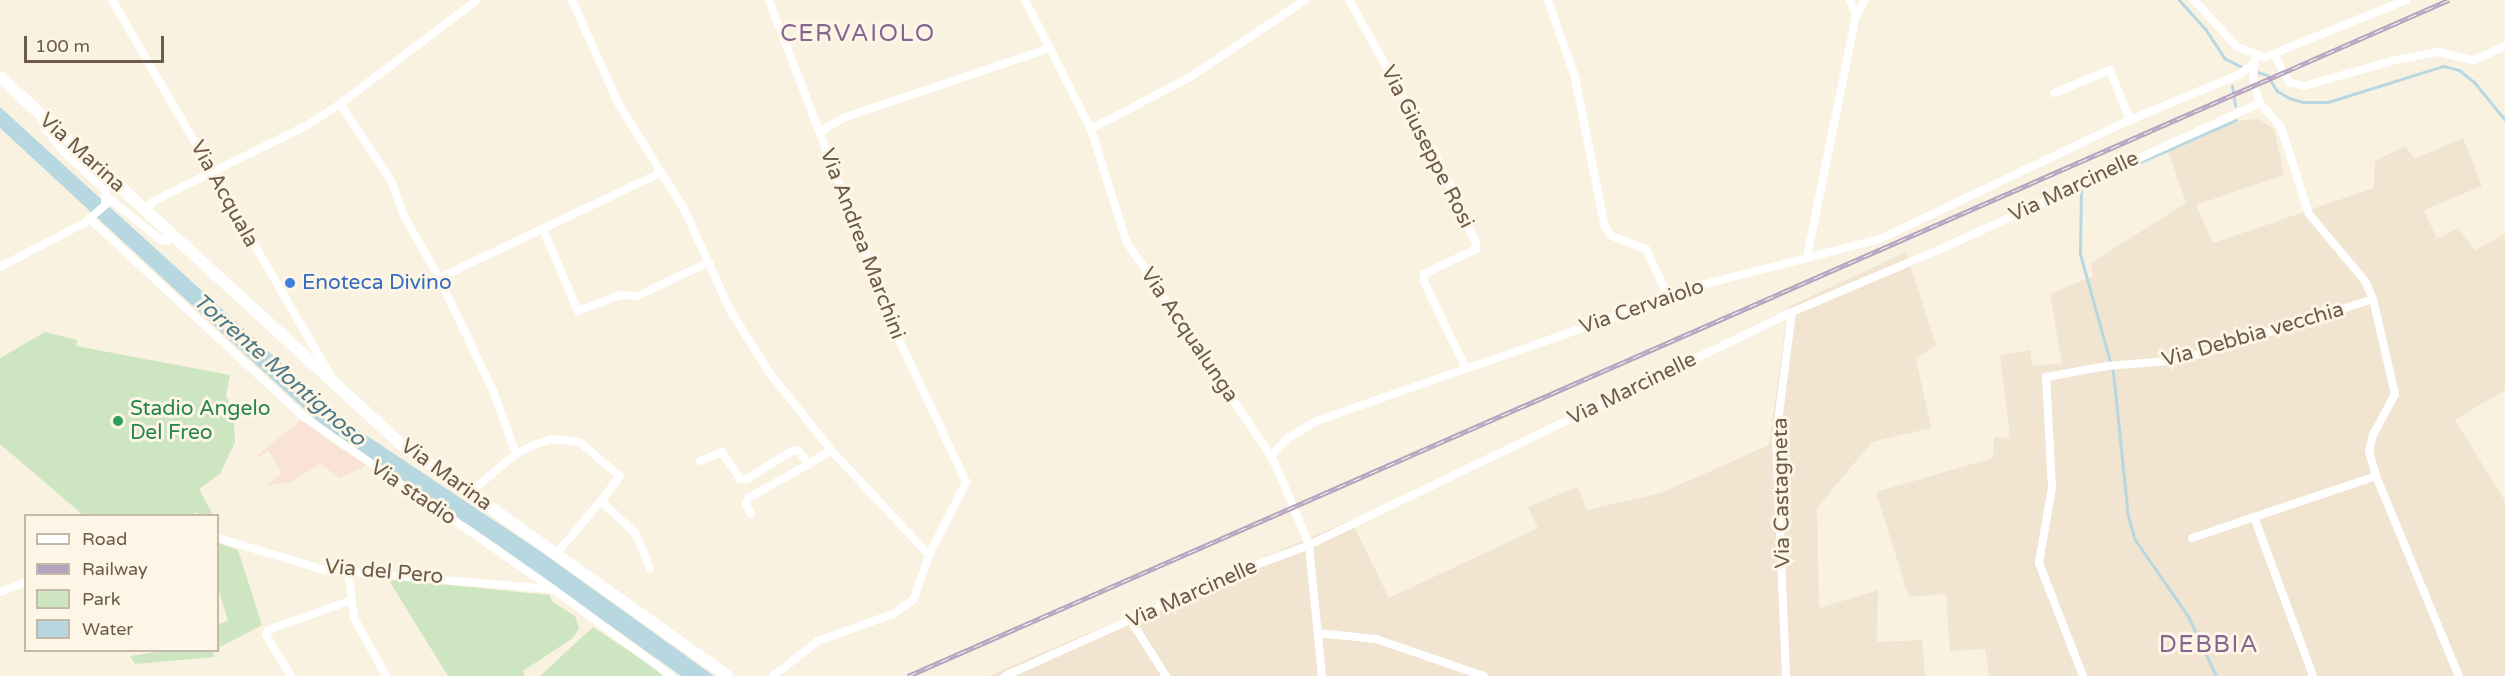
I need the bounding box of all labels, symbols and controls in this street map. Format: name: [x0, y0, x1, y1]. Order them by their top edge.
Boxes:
district label: CERVAIOLO: [780, 20, 936, 48]
scale bar: [27, 24, 166, 62]
text: 100 m: [35, 35, 90, 57]
street label: Via Giuseppe Rosi: [1375, 61, 1479, 233]
street label: Via Marina: [34, 108, 130, 198]
street label: Via Acquala: [184, 136, 264, 252]
street label: Via Andrea Marchini: [814, 145, 910, 343]
street label: Via Marcinelle: [2005, 146, 2143, 228]
street label: Via Acqualunga: [1135, 263, 1243, 407]
place label: Enoteca Divino: [302, 270, 452, 296]
street label: Via Cervaiolo: [1577, 274, 1707, 340]
marker: Enoteca Divino: [283, 276, 297, 290]
water label: Torrente Montignoso: [187, 288, 371, 452]
street label: Via Debbia vecchia: [2159, 297, 2347, 373]
street label: Via Marcinelle: [1564, 347, 1700, 431]
place label: Stadio Angelo Del Freo: [130, 396, 270, 446]
marker: Stadio Angelo Del Freo: [111, 414, 125, 428]
street label: Via Castagneta: [1768, 417, 1796, 569]
street label: Via Marina: [395, 433, 497, 517]
street label: Via stadio: [365, 455, 461, 531]
legend: [24, 514, 219, 652]
text: Road: [82, 528, 127, 550]
street label: Via del Pero: [324, 554, 444, 590]
street label: Via Marcinelle: [1123, 554, 1261, 634]
text: Railway: [82, 558, 148, 580]
text: Park: [82, 588, 120, 610]
text: Water: [82, 618, 133, 640]
district label: DEBBIA: [2159, 631, 2259, 659]

